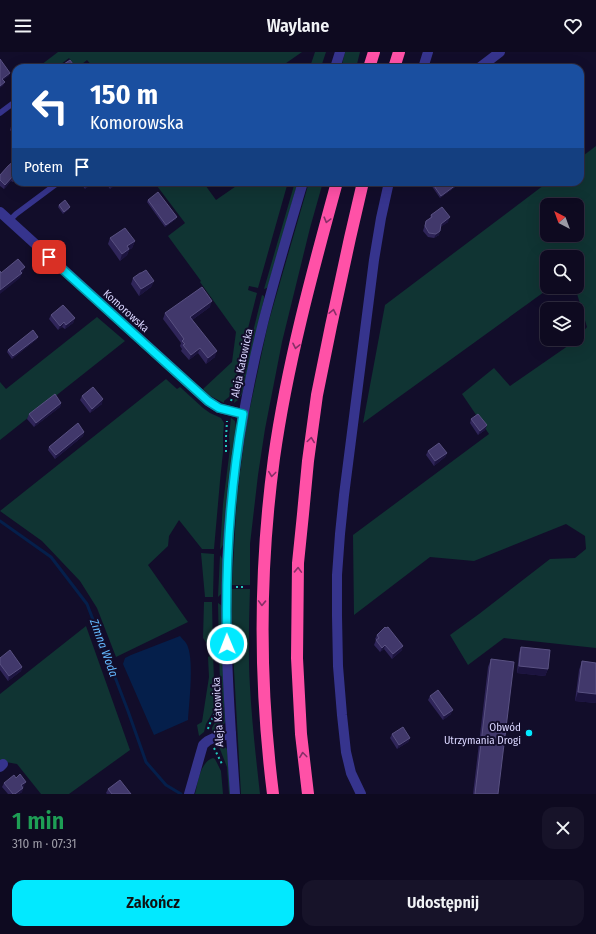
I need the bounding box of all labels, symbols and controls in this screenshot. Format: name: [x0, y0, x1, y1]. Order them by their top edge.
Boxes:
icon: menu: [12, 15, 34, 37]
text: Waylane: [267, 15, 329, 37]
icon: heart: [562, 15, 584, 37]
text: 150 m: [90, 78, 158, 111]
icon: left: [24, 80, 76, 132]
text: Komorowska: [90, 112, 184, 134]
icon: arrive: [71, 156, 93, 178]
text: Potem: [24, 158, 63, 176]
north arrow: [540, 198, 584, 242]
map controls: [540, 198, 584, 346]
one-way arrow: [323, 216, 332, 223]
pin: [32, 240, 66, 274]
icon: arrive: [38, 246, 60, 268]
button: search: [540, 250, 584, 294]
street label: Komorowska: [100, 287, 152, 335]
button: layers: [540, 302, 584, 346]
one-way arrow: [329, 309, 337, 315]
street label: Aleja Katowicka: [228, 327, 256, 399]
one-way arrow: [292, 343, 300, 349]
one-way arrow: [306, 437, 315, 443]
one-way arrow: [268, 471, 277, 477]
one-way arrow: [294, 567, 303, 573]
one-way arrow: [258, 600, 267, 606]
water label: Zimna Woda: [87, 616, 121, 679]
position arrow: [206, 623, 248, 665]
street label: Aleja Katowicka: [210, 677, 226, 747]
place label: Obwód Utrzymania Drogi: [444, 721, 521, 747]
marker: Obwód Utrzymania Drogi: [524, 728, 534, 738]
one-way arrow: [299, 752, 308, 758]
text: 1 min: [12, 807, 64, 835]
button: close: [542, 807, 584, 849]
text: 310 m · 07:31: [12, 836, 77, 851]
button: Zakończ: [12, 880, 294, 926]
button: Udostępnij: [302, 880, 584, 926]

